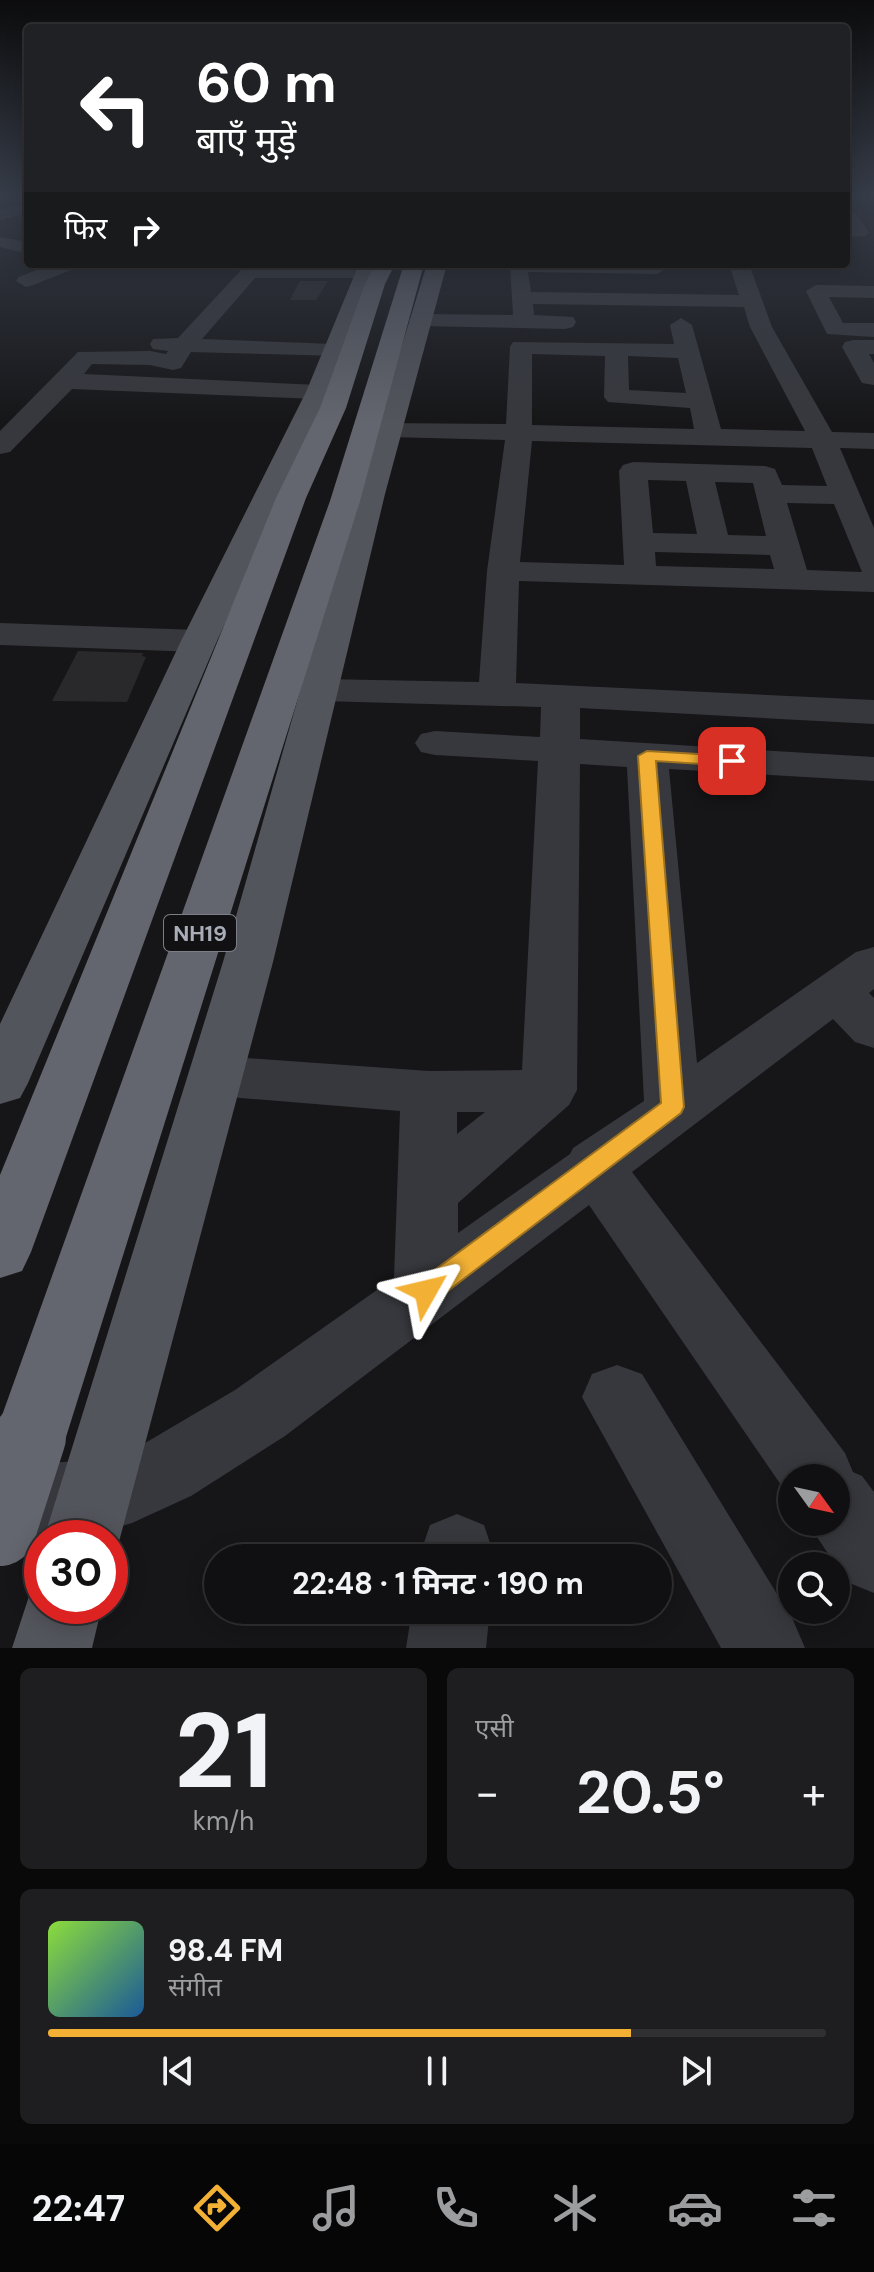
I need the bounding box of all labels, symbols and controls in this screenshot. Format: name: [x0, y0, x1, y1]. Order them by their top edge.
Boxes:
text: 60 m: [196, 46, 337, 119]
icon: left: [64, 56, 168, 160]
text: बाएँ मुड़ें: [196, 117, 296, 164]
icon: right: [123, 208, 167, 252]
text: फिर: [64, 209, 107, 248]
pin: [698, 727, 766, 795]
icon: arrive: [710, 739, 754, 783]
road number: NH19: [164, 915, 236, 951]
position arrow: [384, 1249, 468, 1333]
north arrow: [778, 1464, 850, 1536]
map controls: [778, 1464, 850, 1624]
speed limit sign: 30: [24, 1520, 128, 1624]
button: search: [778, 1552, 850, 1624]
text: 22:48 · 1 मिनट · 190 m: [292, 1564, 584, 1603]
text: 21: [175, 1684, 272, 1819]
text: एसी: [475, 1711, 514, 1745]
text: 20.5°: [576, 1753, 725, 1832]
text: −: [475, 1764, 499, 1822]
text: +: [802, 1764, 826, 1822]
text: km/h: [193, 1804, 254, 1838]
text: 98.4 FM: [168, 1931, 283, 1970]
text: संगीत: [168, 1970, 222, 2004]
icon: previous: [156, 2049, 200, 2093]
icon: pause: [415, 2049, 459, 2093]
icon: next: [674, 2049, 718, 2093]
icon: directions: [189, 2180, 245, 2236]
icon: music: [308, 2180, 364, 2236]
icon: phone: [428, 2180, 484, 2236]
icon: climate: [547, 2180, 603, 2236]
icon: car: [667, 2180, 723, 2236]
icon: filters: [786, 2180, 842, 2236]
text: 22:47: [32, 2185, 125, 2232]

